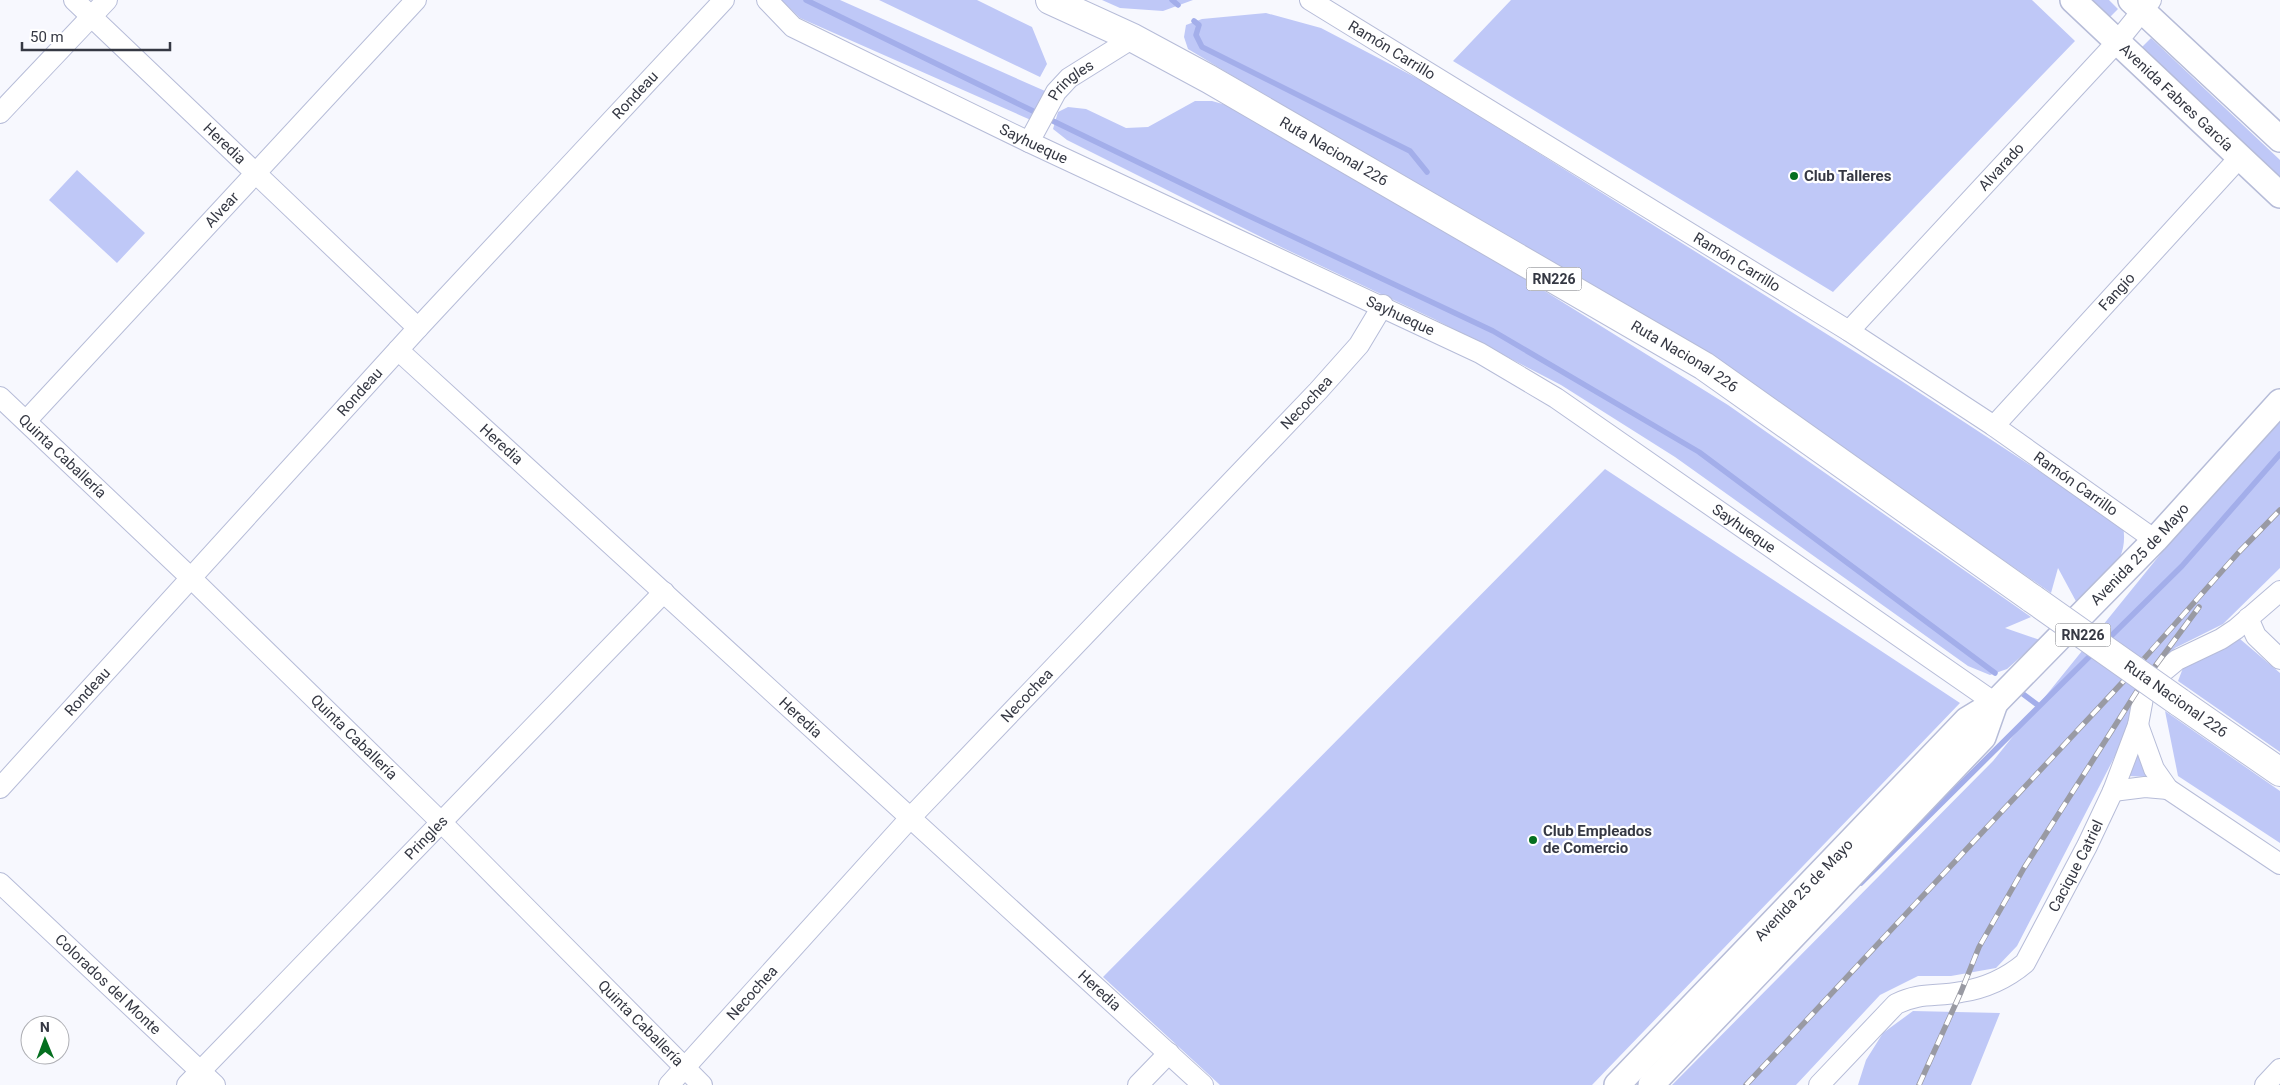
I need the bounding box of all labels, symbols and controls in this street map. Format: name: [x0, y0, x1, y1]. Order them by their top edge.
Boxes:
street label: Ramón Carrillo: [1345, 17, 1439, 84]
scale bar: [22, 20, 170, 52]
text: 50 m: [30, 28, 64, 46]
street label: Avenida Fabres García: [2116, 40, 2237, 155]
street label: Pringles: [1044, 56, 1097, 103]
street label: Rondeau: [609, 67, 662, 123]
street label: Ruta Nacional 226: [1276, 113, 1391, 190]
street label: Heredia: [200, 119, 250, 168]
street label: Sayhueque: [997, 120, 1071, 168]
street label: Alvarado: [1975, 139, 2028, 194]
place label: Club Talleres: [1804, 167, 1892, 185]
marker: Club Talleres: [1788, 170, 1800, 182]
street label: Alvear: [201, 188, 243, 231]
street label: Ramón Carrillo: [1690, 229, 1784, 296]
road number: RN226: [1526, 268, 1582, 290]
street label: Fangio: [2095, 269, 2139, 314]
street label: Sayhueque: [1363, 292, 1437, 339]
street label: Ruta Nacional 226: [1628, 317, 1741, 396]
street label: Rondeau: [333, 364, 386, 420]
street label: Necochea: [1277, 372, 1336, 433]
street label: Quinta Caballería: [15, 410, 110, 502]
street label: Heredia: [476, 420, 527, 469]
street label: Ramón Carrillo: [2030, 448, 2121, 520]
street label: Sayhueque: [1709, 500, 1779, 557]
street label: Avenida 25 de Mayo: [2087, 500, 2193, 609]
road number: RN226: [2056, 624, 2110, 646]
street label: Ruta Nacional 226: [2121, 657, 2231, 741]
street label: Rondeau: [61, 664, 114, 720]
street label: Necochea: [997, 665, 1057, 726]
street label: Quinta Caballería: [307, 691, 401, 783]
street label: Heredia: [775, 693, 826, 742]
street label: Pringles: [401, 812, 452, 864]
street label: Cacique Catriel: [2045, 817, 2107, 915]
place label: Club Empleados de Comercio: [1543, 822, 1652, 857]
marker: Club Empleados de Comercio: [1527, 834, 1539, 846]
street label: Avenida 25 de Mayo: [1751, 835, 1857, 945]
street label: Colorados del Monte: [51, 930, 165, 1038]
street label: Necochea: [723, 962, 781, 1024]
street label: Heredia: [1074, 966, 1125, 1015]
street label: Quinta Caballería: [594, 976, 687, 1070]
north arrow: [20, 1015, 70, 1065]
text: N: [40, 1019, 50, 1035]

